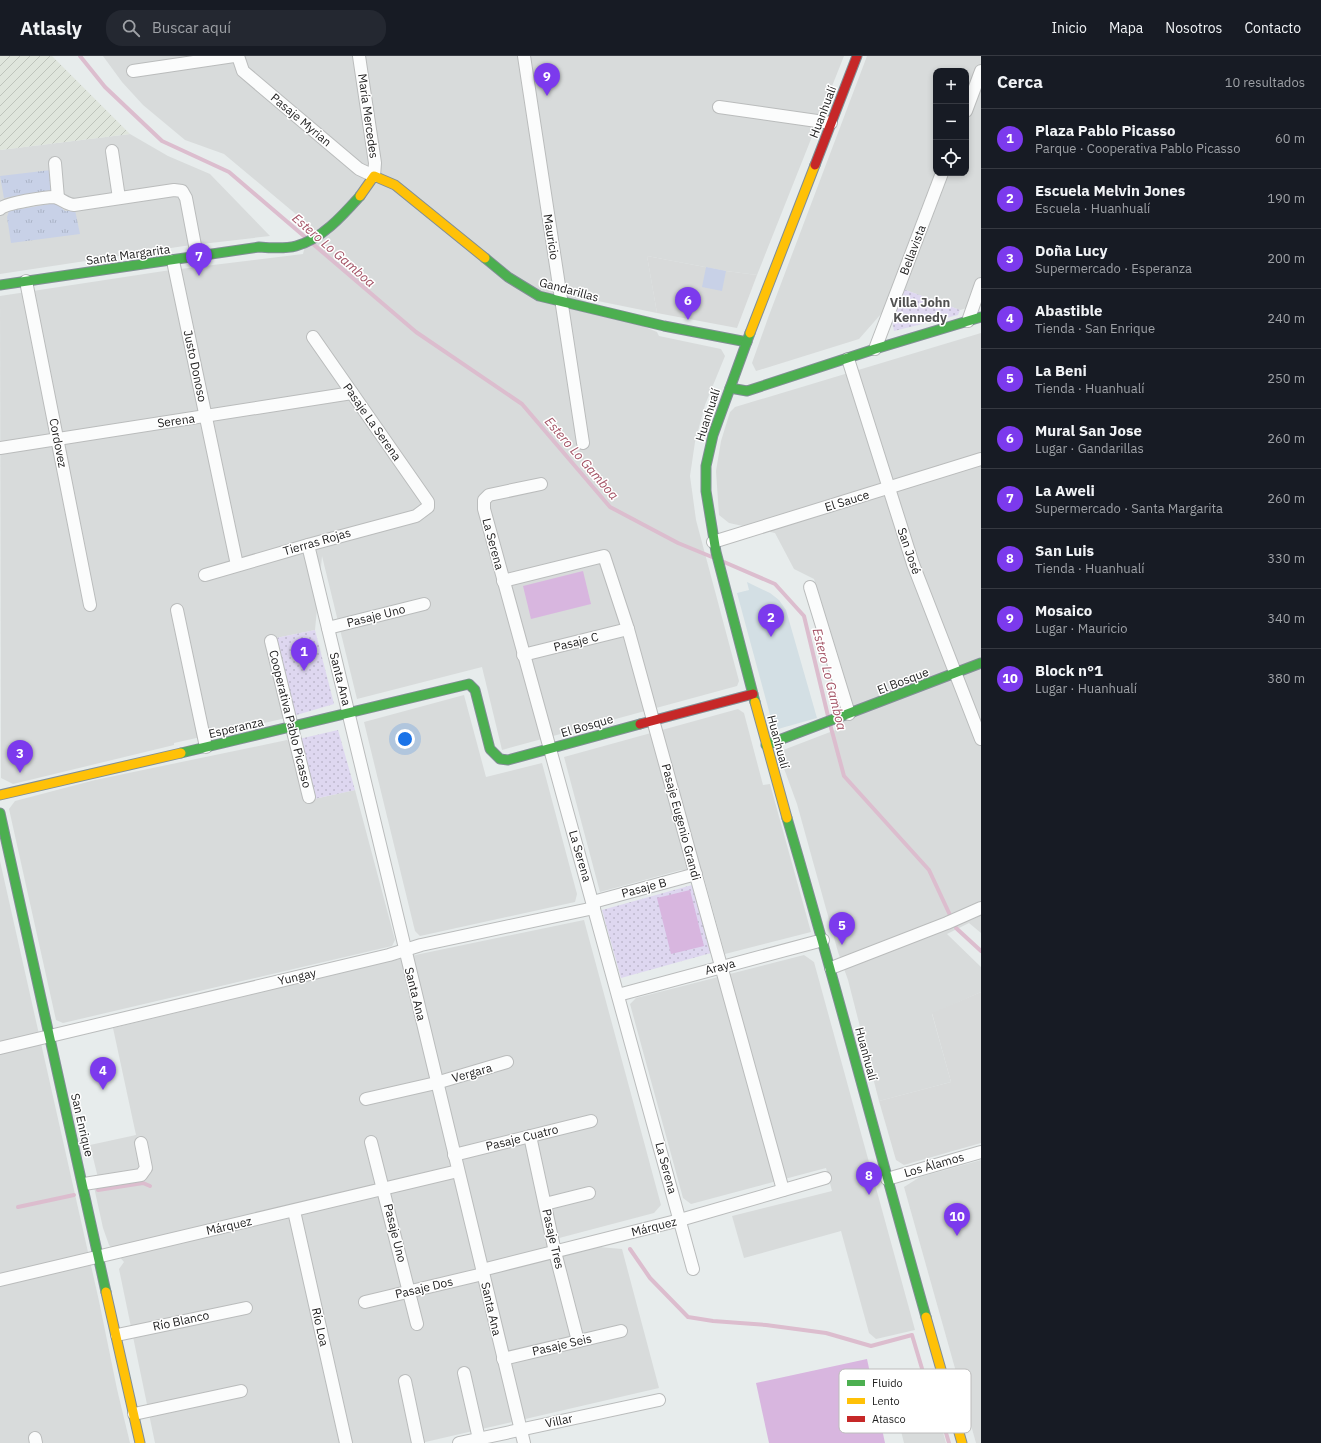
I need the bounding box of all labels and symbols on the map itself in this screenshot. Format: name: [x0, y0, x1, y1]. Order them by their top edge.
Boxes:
pin: 9: [534, 63, 560, 96]
street label: María Mercedes: [355, 73, 382, 159]
street label: Huanhualí: [806, 84, 839, 140]
street label: Pasaje Myrian: [268, 90, 335, 149]
water label: Estero Lo Gamboa: [289, 210, 379, 291]
street label: Mauricio: [540, 213, 563, 261]
street label: Bellavista: [896, 222, 929, 277]
street label: Santa Margarita: [85, 241, 171, 268]
pin: 7: [186, 243, 212, 276]
street label: Gandarillas: [538, 274, 601, 305]
pin: 6: [675, 287, 701, 320]
district label: Villa John Kennedy: [890, 294, 950, 326]
street label: Justo Donoso: [181, 328, 211, 404]
street label: Pasaje La Serena: [340, 380, 405, 464]
street label: Huanhualí: [692, 386, 723, 443]
street label: Serena: [156, 410, 196, 431]
water label: Estero Lo Gamboa: [541, 413, 622, 503]
street label: Cordovez: [46, 417, 71, 469]
street label: El Sauce: [823, 487, 871, 514]
street label: La Serena: [479, 516, 508, 572]
street label: Tierras Rojas: [281, 525, 353, 558]
street label: San José: [895, 526, 925, 576]
street label: Pasaje Uno: [345, 601, 407, 630]
pin: 2: [758, 604, 784, 637]
water label: Estero Lo Gamboa: [809, 626, 850, 732]
street label: Pasaje C: [552, 629, 600, 654]
pin: 1: [291, 638, 317, 671]
street label: Cooperativa Pablo Picasso: [266, 648, 315, 790]
street label: Santa Ana: [327, 651, 355, 708]
street label: El Bosque: [875, 664, 931, 697]
street label: El Bosque: [559, 711, 615, 740]
street label: Huanhualí: [764, 713, 793, 770]
street label: Esperanza: [207, 714, 265, 741]
your location: [395, 729, 415, 749]
pin: 3: [7, 740, 33, 773]
street label: Pasaje Eugenio Grandi: [659, 762, 704, 882]
street label: La Serena: [566, 828, 595, 884]
street label: Pasaje B: [620, 874, 668, 901]
pin: 5: [829, 912, 855, 945]
street label: Araya: [703, 955, 737, 978]
street label: Yungay: [276, 965, 318, 988]
street label: Santa Ana: [402, 966, 430, 1023]
street label: Huanhualí: [852, 1025, 881, 1082]
pin: 4: [90, 1057, 116, 1090]
street label: Vergara: [450, 1059, 494, 1085]
street label: San Enrique: [68, 1092, 97, 1158]
street label: Pasaje Cuatro: [484, 1121, 560, 1154]
street label: La Serena: [652, 1140, 681, 1196]
street label: Los Álamos: [902, 1149, 966, 1180]
pin: 8: [856, 1162, 882, 1195]
street label: Pasaje Uno: [381, 1202, 410, 1264]
pin: 10: [944, 1203, 970, 1236]
street label: Pasaje Tres: [539, 1207, 568, 1271]
street label: Márquez: [205, 1213, 254, 1238]
street label: Márquez: [630, 1214, 679, 1239]
street label: Pasaje Dos: [394, 1274, 454, 1301]
street label: Santa Ana: [478, 1281, 505, 1338]
street label: Río Loa: [309, 1306, 332, 1348]
street label: Río Blanco: [151, 1307, 211, 1334]
street label: Pasaje Seis: [531, 1330, 593, 1359]
legend: [839, 1369, 971, 1433]
text: Fluido: [872, 1376, 903, 1390]
text: Lento: [872, 1394, 900, 1408]
street label: Villar: [544, 1410, 575, 1431]
text: Atasco: [872, 1412, 906, 1426]

